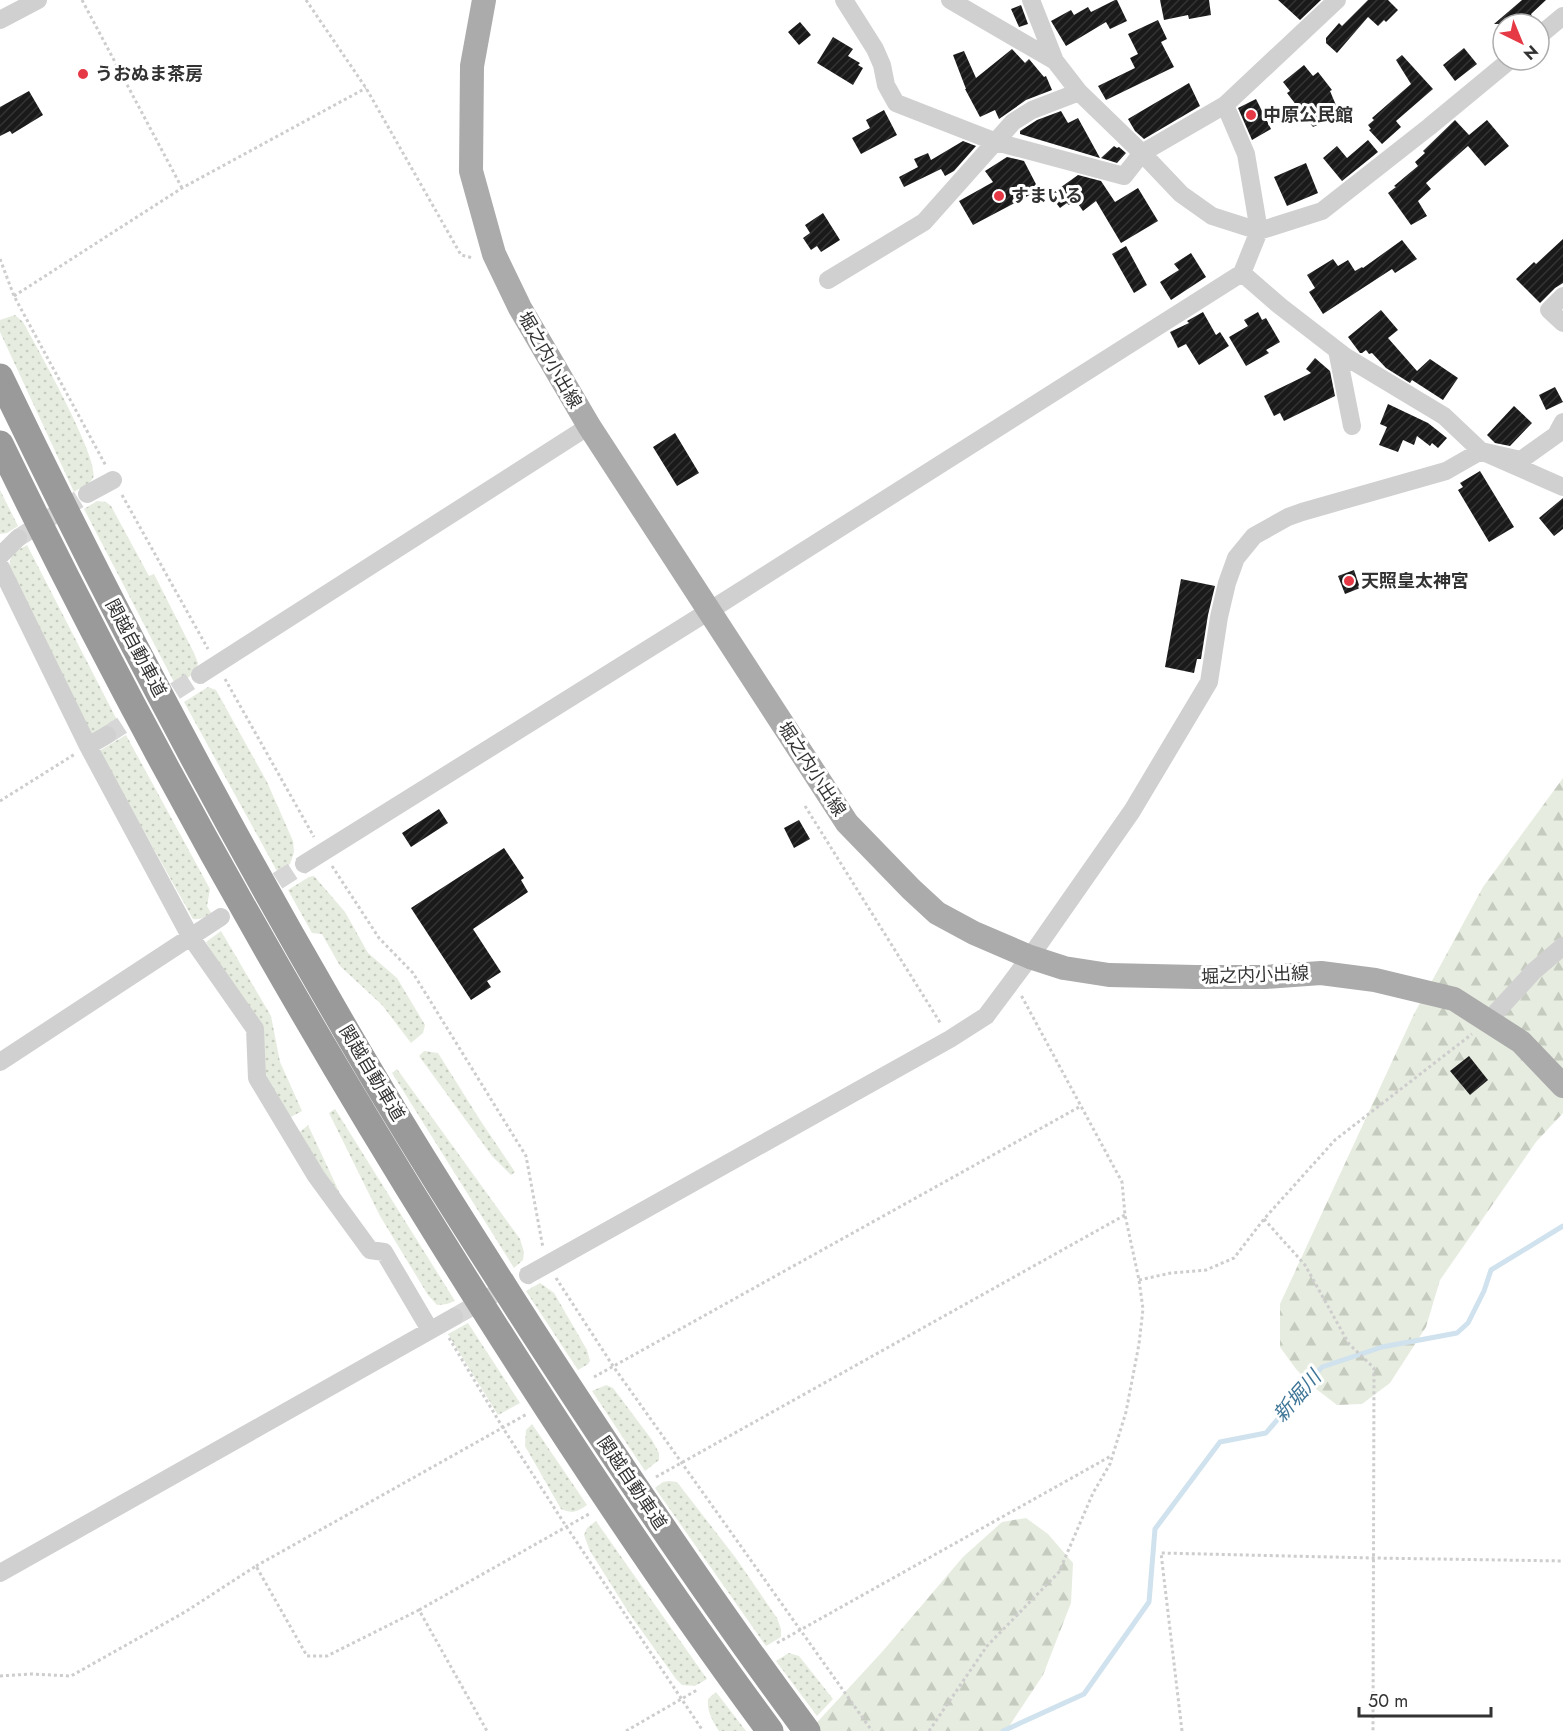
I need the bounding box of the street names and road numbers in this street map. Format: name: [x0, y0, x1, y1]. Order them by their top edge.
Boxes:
street label: 堀之内小出線: [512, 307, 588, 413]
street label: 関越自動車道: [99, 594, 173, 702]
street label: 堀之内小出線: [772, 717, 852, 821]
street label: 堀之内小出線: [1201, 960, 1309, 990]
street label: 関越自動車道: [333, 1020, 411, 1126]
street label: 関越自動車道: [591, 1431, 673, 1535]

